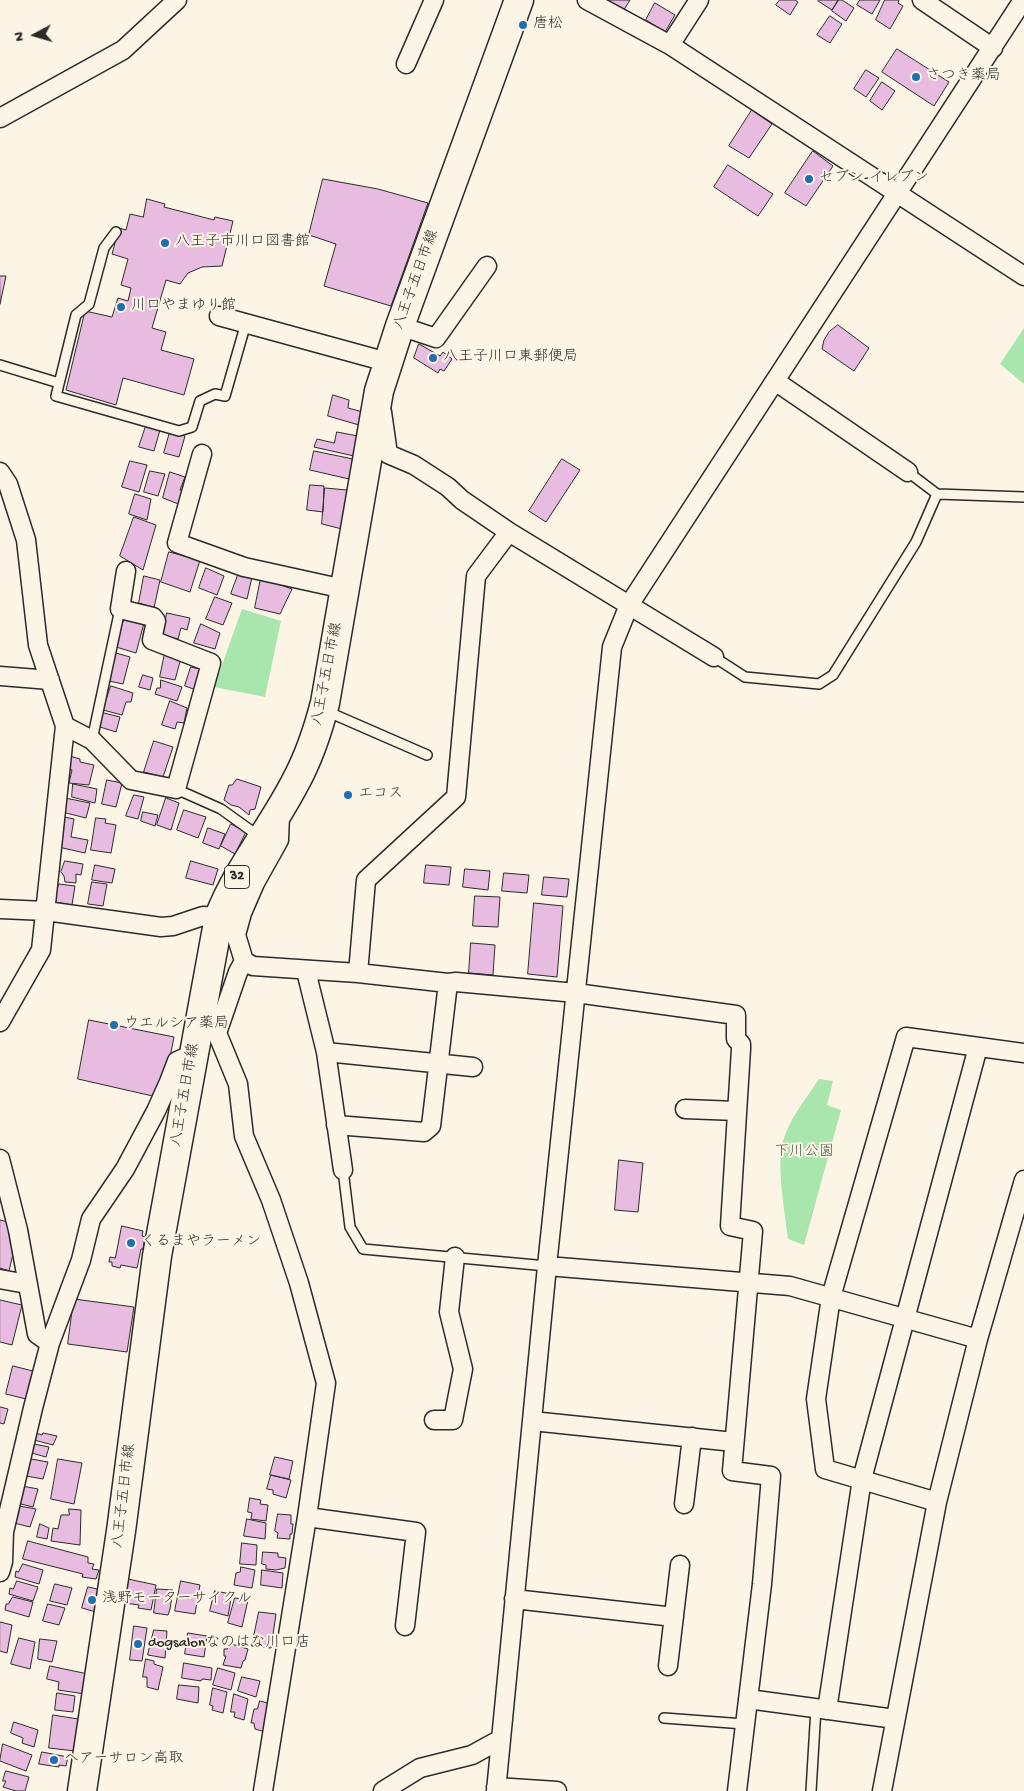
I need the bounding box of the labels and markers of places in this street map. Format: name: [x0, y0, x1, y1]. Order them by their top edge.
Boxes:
place label: 唐松: [533, 16, 563, 34]
marker: 唐松: [517, 19, 529, 31]
place label: さつき薬局: [926, 68, 1001, 86]
marker: さつき薬局: [910, 71, 922, 83]
place label: セブン-イレブン: [819, 170, 929, 188]
marker: セブン-イレブン: [803, 173, 815, 185]
place label: 八王子市川口図書館: [175, 234, 310, 252]
marker: 八王子市川口図書館: [159, 237, 171, 249]
place label: 川口やまゆり館: [131, 298, 236, 316]
marker: 川口やまゆり館: [115, 301, 127, 313]
place label: 八王子川口東郵便局: [443, 349, 578, 367]
marker: 八王子川口東郵便局: [427, 352, 439, 364]
place label: エコス: [358, 786, 403, 804]
marker: エコス: [342, 789, 354, 801]
place label: ウエルシア薬局: [124, 1016, 229, 1034]
marker: ウエルシア薬局: [108, 1019, 120, 1031]
place label: くるまやラーメン: [141, 1234, 261, 1252]
marker: くるまやラーメン: [125, 1237, 137, 1249]
place label: 浅野モーターサイクル: [102, 1591, 252, 1609]
marker: 浅野モーターサイクル: [86, 1594, 98, 1606]
place label: dogsalonなのはな川口店: [148, 1635, 310, 1653]
marker: dogsalonなのはな川口店: [132, 1638, 144, 1650]
place label: ヘアーサロン高取: [64, 1751, 183, 1769]
marker: ヘアーサロン高取: [48, 1754, 60, 1766]

